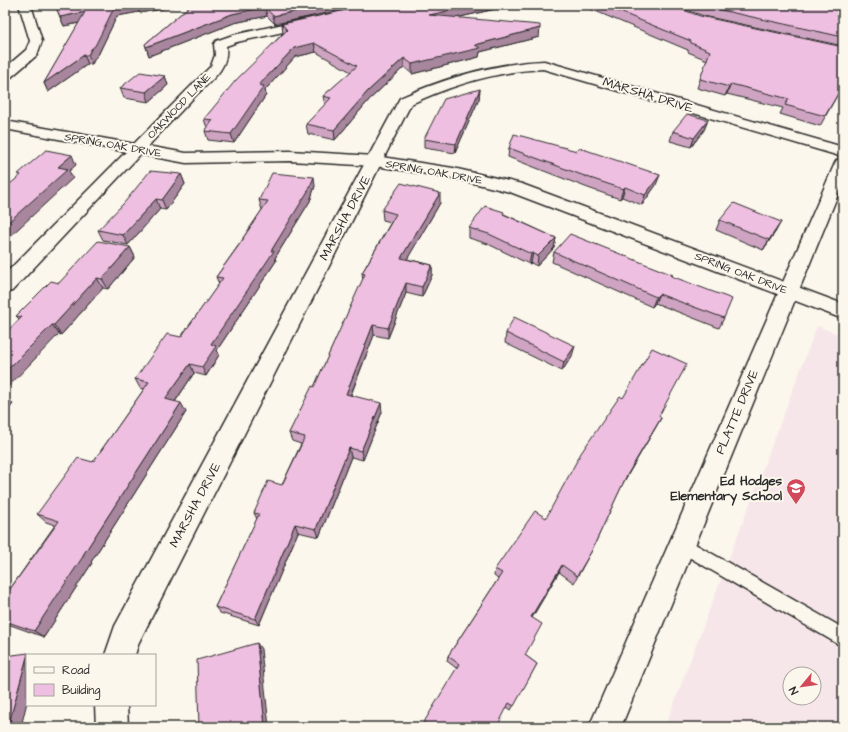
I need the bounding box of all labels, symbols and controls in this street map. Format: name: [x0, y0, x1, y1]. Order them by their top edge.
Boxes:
street label: OAKWOOD LANE: [144, 70, 215, 142]
street label: MARSHA DRIVE: [601, 73, 696, 117]
street label: SPRING OAK DRIVE: [63, 129, 163, 161]
street label: SPRING OAK DRIVE: [384, 156, 484, 188]
street label: MARSHA DRIVE: [315, 172, 375, 264]
street label: SPRING OAK DRIVE: [693, 248, 790, 298]
street label: PLATTE DRIVE: [711, 367, 763, 457]
street label: MARSHA DRIVE: [165, 459, 225, 551]
place label: Ed Hodges Elementary School: [671, 472, 782, 506]
school or university icon: Ed Hodges Elementary School: [785, 477, 807, 505]
legend: [26, 654, 156, 706]
text: Road: [62, 662, 90, 679]
north arrow: [782, 666, 822, 706]
text: Building: [62, 682, 100, 700]
text: N: [785, 684, 802, 697]

